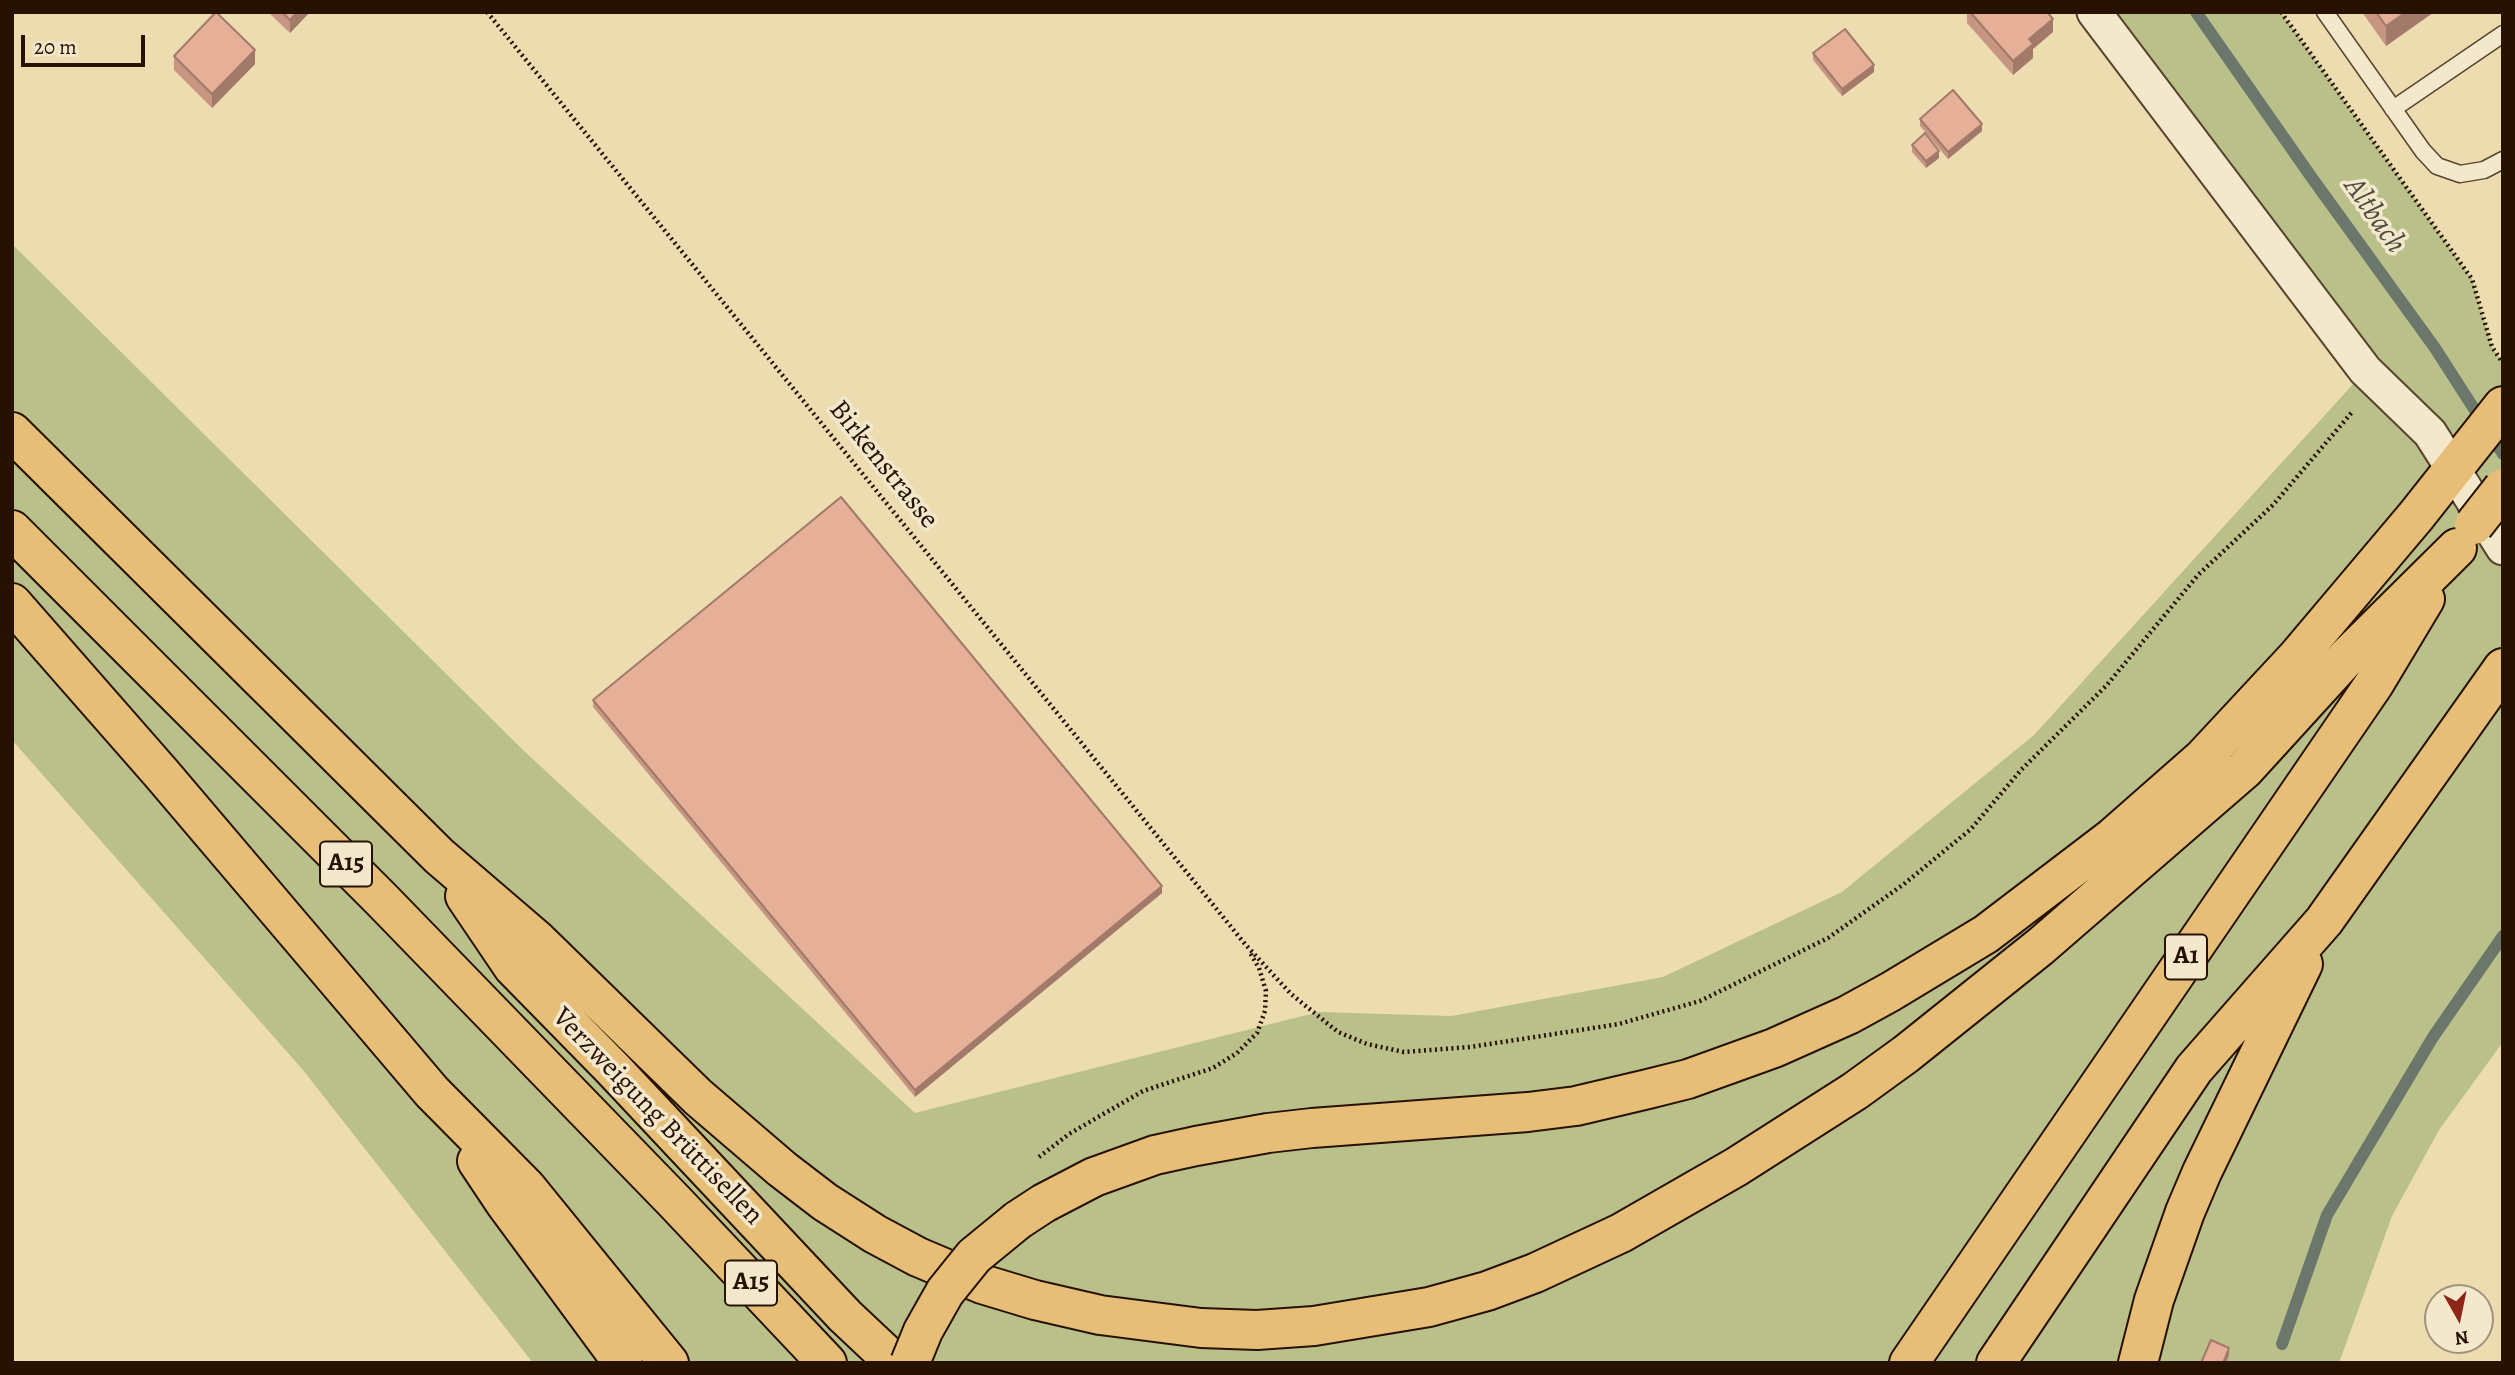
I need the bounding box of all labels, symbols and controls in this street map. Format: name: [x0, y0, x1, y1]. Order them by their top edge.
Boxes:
scale bar: [24, 21, 149, 65]
text: 20 m: [34, 33, 77, 61]
water label: Altbach: [2335, 171, 2413, 261]
street label: Birkenstrasse: [821, 394, 945, 536]
road number: A15: [320, 842, 372, 886]
road number: A1: [2165, 934, 2207, 980]
street label: Verzweigung Brüttisellen: [545, 1001, 769, 1233]
road number: A15: [725, 1260, 777, 1306]
north arrow: [2424, 1284, 2494, 1354]
text: N: [2453, 1324, 2471, 1352]

